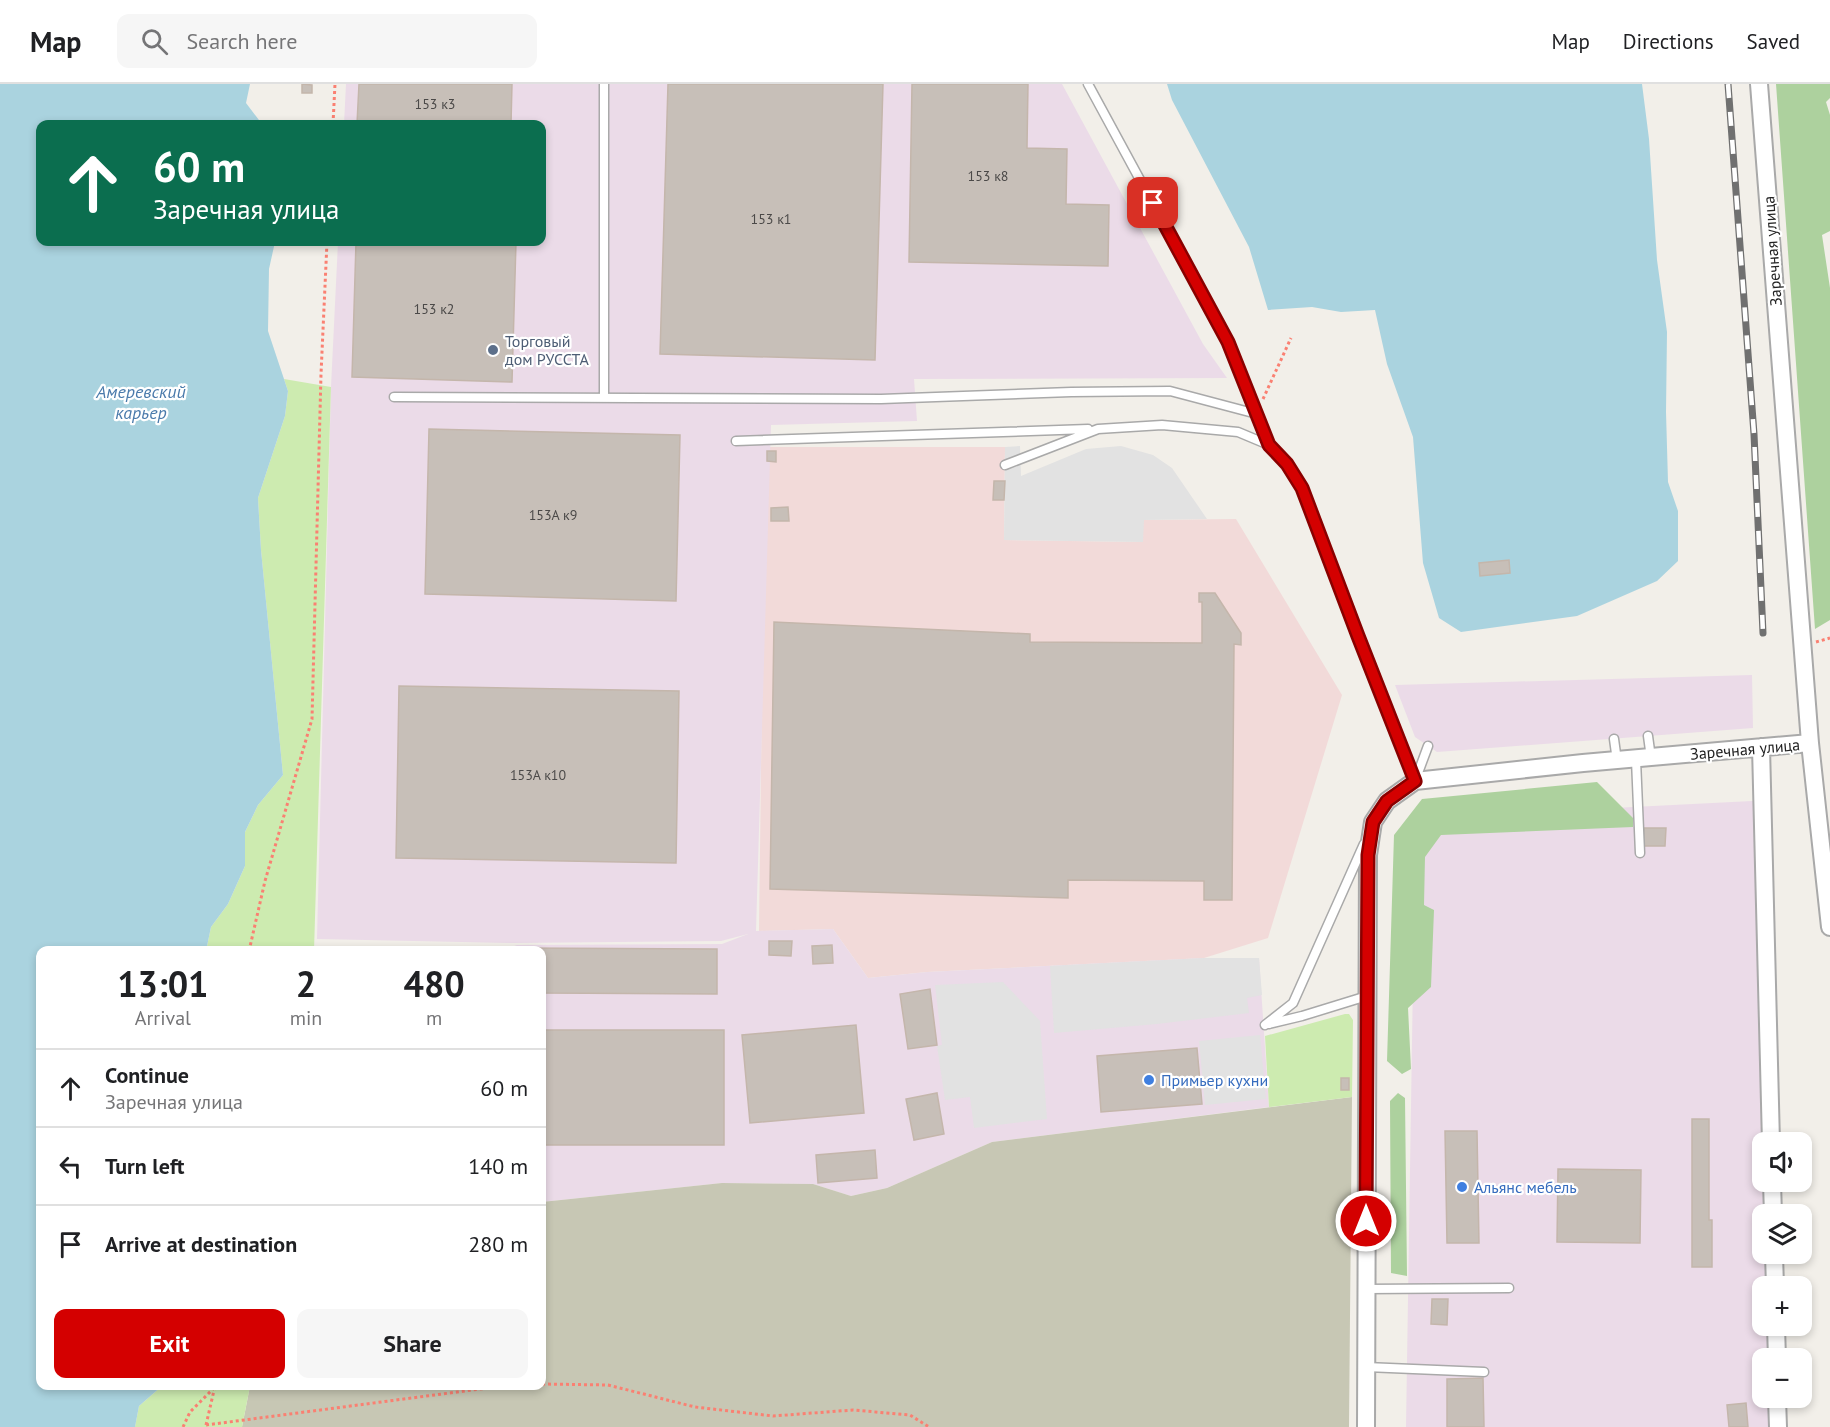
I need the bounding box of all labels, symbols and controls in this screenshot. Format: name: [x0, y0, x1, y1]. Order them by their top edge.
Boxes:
search box: [117, 14, 537, 68]
text: Map: [30, 23, 81, 60]
icon: search: [138, 25, 171, 58]
text: Search here: [186, 27, 297, 55]
text: Map: [1551, 28, 1590, 55]
text: Directions: [1623, 28, 1714, 55]
text: Saved: [1747, 28, 1800, 55]
house number: 153 к3: [415, 95, 455, 113]
text: 60 m: [153, 139, 245, 194]
icon: ahead: [54, 144, 132, 222]
house number: 153 к8: [968, 167, 1008, 185]
pin: [1127, 177, 1178, 228]
icon: arrive: [1136, 186, 1169, 219]
text: Заречная улица: [153, 192, 339, 226]
street label: Заречная улица: [1758, 195, 1786, 307]
house number: 153 к1: [751, 210, 791, 228]
house number: 153 к2: [414, 300, 454, 318]
place label: Торговый дом РУССТА: [505, 331, 589, 369]
marker: Торговый дом РУССТА: [486, 343, 500, 357]
water label: Амеревский карьер: [95, 380, 186, 424]
house number: 153А к9: [529, 506, 577, 524]
street label: Заречная улица: [1689, 734, 1801, 764]
house number: 153А к10: [510, 766, 566, 784]
text: 13:01: [117, 960, 209, 1007]
text: 2: [296, 960, 316, 1007]
text: 480: [404, 960, 465, 1007]
text: Arrival: [135, 1005, 191, 1031]
text: min: [290, 1005, 322, 1031]
text: m: [426, 1005, 442, 1031]
text: Continue: [105, 1061, 189, 1089]
place label: Примьер кухни: [1161, 1070, 1268, 1090]
icon: ahead: [54, 1072, 87, 1105]
marker: Примьер кухни: [1142, 1073, 1156, 1087]
text: 60 m: [480, 1074, 528, 1102]
text: Заречная улица: [105, 1089, 243, 1115]
map controls: [1752, 1132, 1812, 1408]
button: sound: [1752, 1132, 1812, 1192]
icon: left: [54, 1150, 87, 1183]
text: Turn left: [105, 1152, 185, 1180]
text: 140 m: [468, 1152, 528, 1180]
place label: Альянс мебель: [1474, 1177, 1577, 1197]
marker: Альянс мебель: [1455, 1180, 1469, 1194]
position arrow: [1334, 1189, 1398, 1253]
button: layers: [1752, 1204, 1812, 1264]
icon: arrive: [54, 1228, 87, 1261]
text: Arrive at destination: [105, 1230, 297, 1258]
text: 280 m: [468, 1230, 528, 1258]
button: +: [1752, 1276, 1812, 1336]
button: Exit: [54, 1309, 285, 1378]
button: Share: [297, 1309, 528, 1378]
button: −: [1752, 1348, 1812, 1408]

